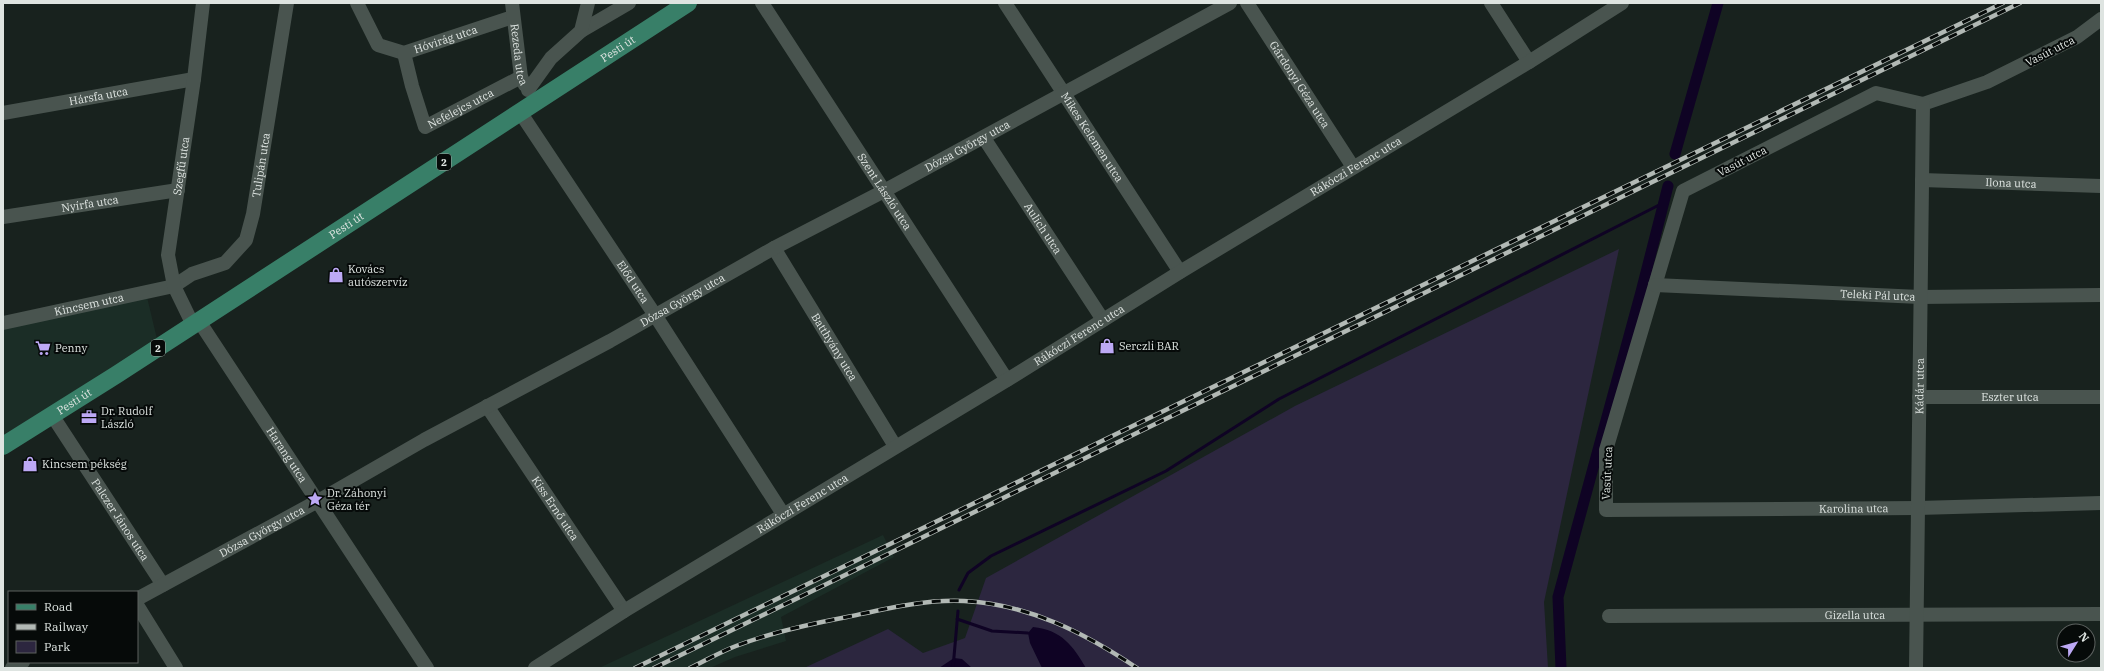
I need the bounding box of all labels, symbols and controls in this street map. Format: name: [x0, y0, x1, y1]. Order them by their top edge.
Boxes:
street label: Hóvirág utca: [412, 22, 479, 56]
street label: Rezeda utca: [508, 23, 531, 88]
street label: Pesti út: [598, 32, 638, 65]
street label: Vasút utca: [2023, 33, 2077, 69]
street label: Gárdonyi Géza utca: [1266, 38, 1333, 131]
street label: Hársfa utca: [68, 84, 129, 108]
street label: Nefelejcs utca: [425, 86, 496, 131]
street label: Mikes Kelemen utca: [1058, 90, 1127, 185]
street label: Dózsa György utca: [922, 117, 1012, 175]
street label: Tulipán utca: [249, 132, 273, 198]
street label: Rákóczi Ferenc utca: [1308, 133, 1404, 199]
street label: Szegfű utca: [170, 136, 192, 196]
street label: Vasút utca: [1715, 143, 1769, 179]
street label: Szent László utca: [854, 151, 915, 233]
road number: 2: [437, 154, 451, 170]
street label: Ilona utca: [1985, 175, 2037, 191]
street label: Nyírfa utca: [60, 192, 120, 215]
street label: Aulich utca: [1021, 200, 1065, 257]
street label: Pesti út: [326, 209, 366, 242]
street label: Előd utca: [614, 258, 652, 306]
place label: Kovács autószervíz: [348, 262, 408, 289]
shop icon: Kovács autószervíz: [327, 266, 345, 284]
street label: Dózsa György utca: [638, 270, 727, 330]
street label: Teleki Pál utca: [1840, 286, 1916, 304]
street label: Kincsem utca: [53, 290, 125, 319]
street label: Rákóczi Ferenc utca: [1031, 301, 1127, 368]
street label: Batthyány utca: [808, 310, 861, 384]
shop icon: Serczli BAR: [1098, 337, 1116, 355]
supermarket icon: Penny: [34, 339, 52, 357]
place label: Serczli BAR: [1119, 339, 1180, 353]
road number: 2: [151, 340, 165, 356]
place label: Penny: [55, 341, 87, 355]
street label: Kádár utca: [1912, 358, 1927, 414]
street label: Pesti út: [54, 385, 94, 417]
street label: Eszter utca: [1981, 390, 2039, 404]
place label: Dr. Rudolf László: [101, 404, 153, 431]
office icon: Dr. Rudolf László: [80, 408, 98, 426]
street label: Harang utca: [264, 424, 310, 485]
street label: Vasút utca: [1599, 446, 1615, 500]
shop icon: Kincsem pékség: [21, 455, 39, 473]
place label: Kincsem pékség: [42, 457, 127, 471]
street label: Rákóczi Ferenc utca: [754, 471, 851, 536]
street label: Kiss Ernő utca: [529, 473, 582, 543]
street label: Palczer János utca: [88, 476, 152, 563]
place label: Dr. Záhonyi Géza tér: [327, 486, 387, 513]
place icon: Dr. Záhonyi Géza tér: [306, 490, 324, 508]
street label: Karolina utca: [1819, 501, 1889, 516]
street label: Dózsa György utca: [217, 503, 307, 560]
legend: [8, 591, 138, 663]
text: Road: [44, 599, 73, 614]
street label: Gizella utca: [1825, 608, 1885, 622]
text: Railway: [44, 619, 89, 634]
north arrow: [2056, 623, 2096, 663]
text: N: [2076, 629, 2092, 645]
text: Park: [44, 639, 70, 654]

